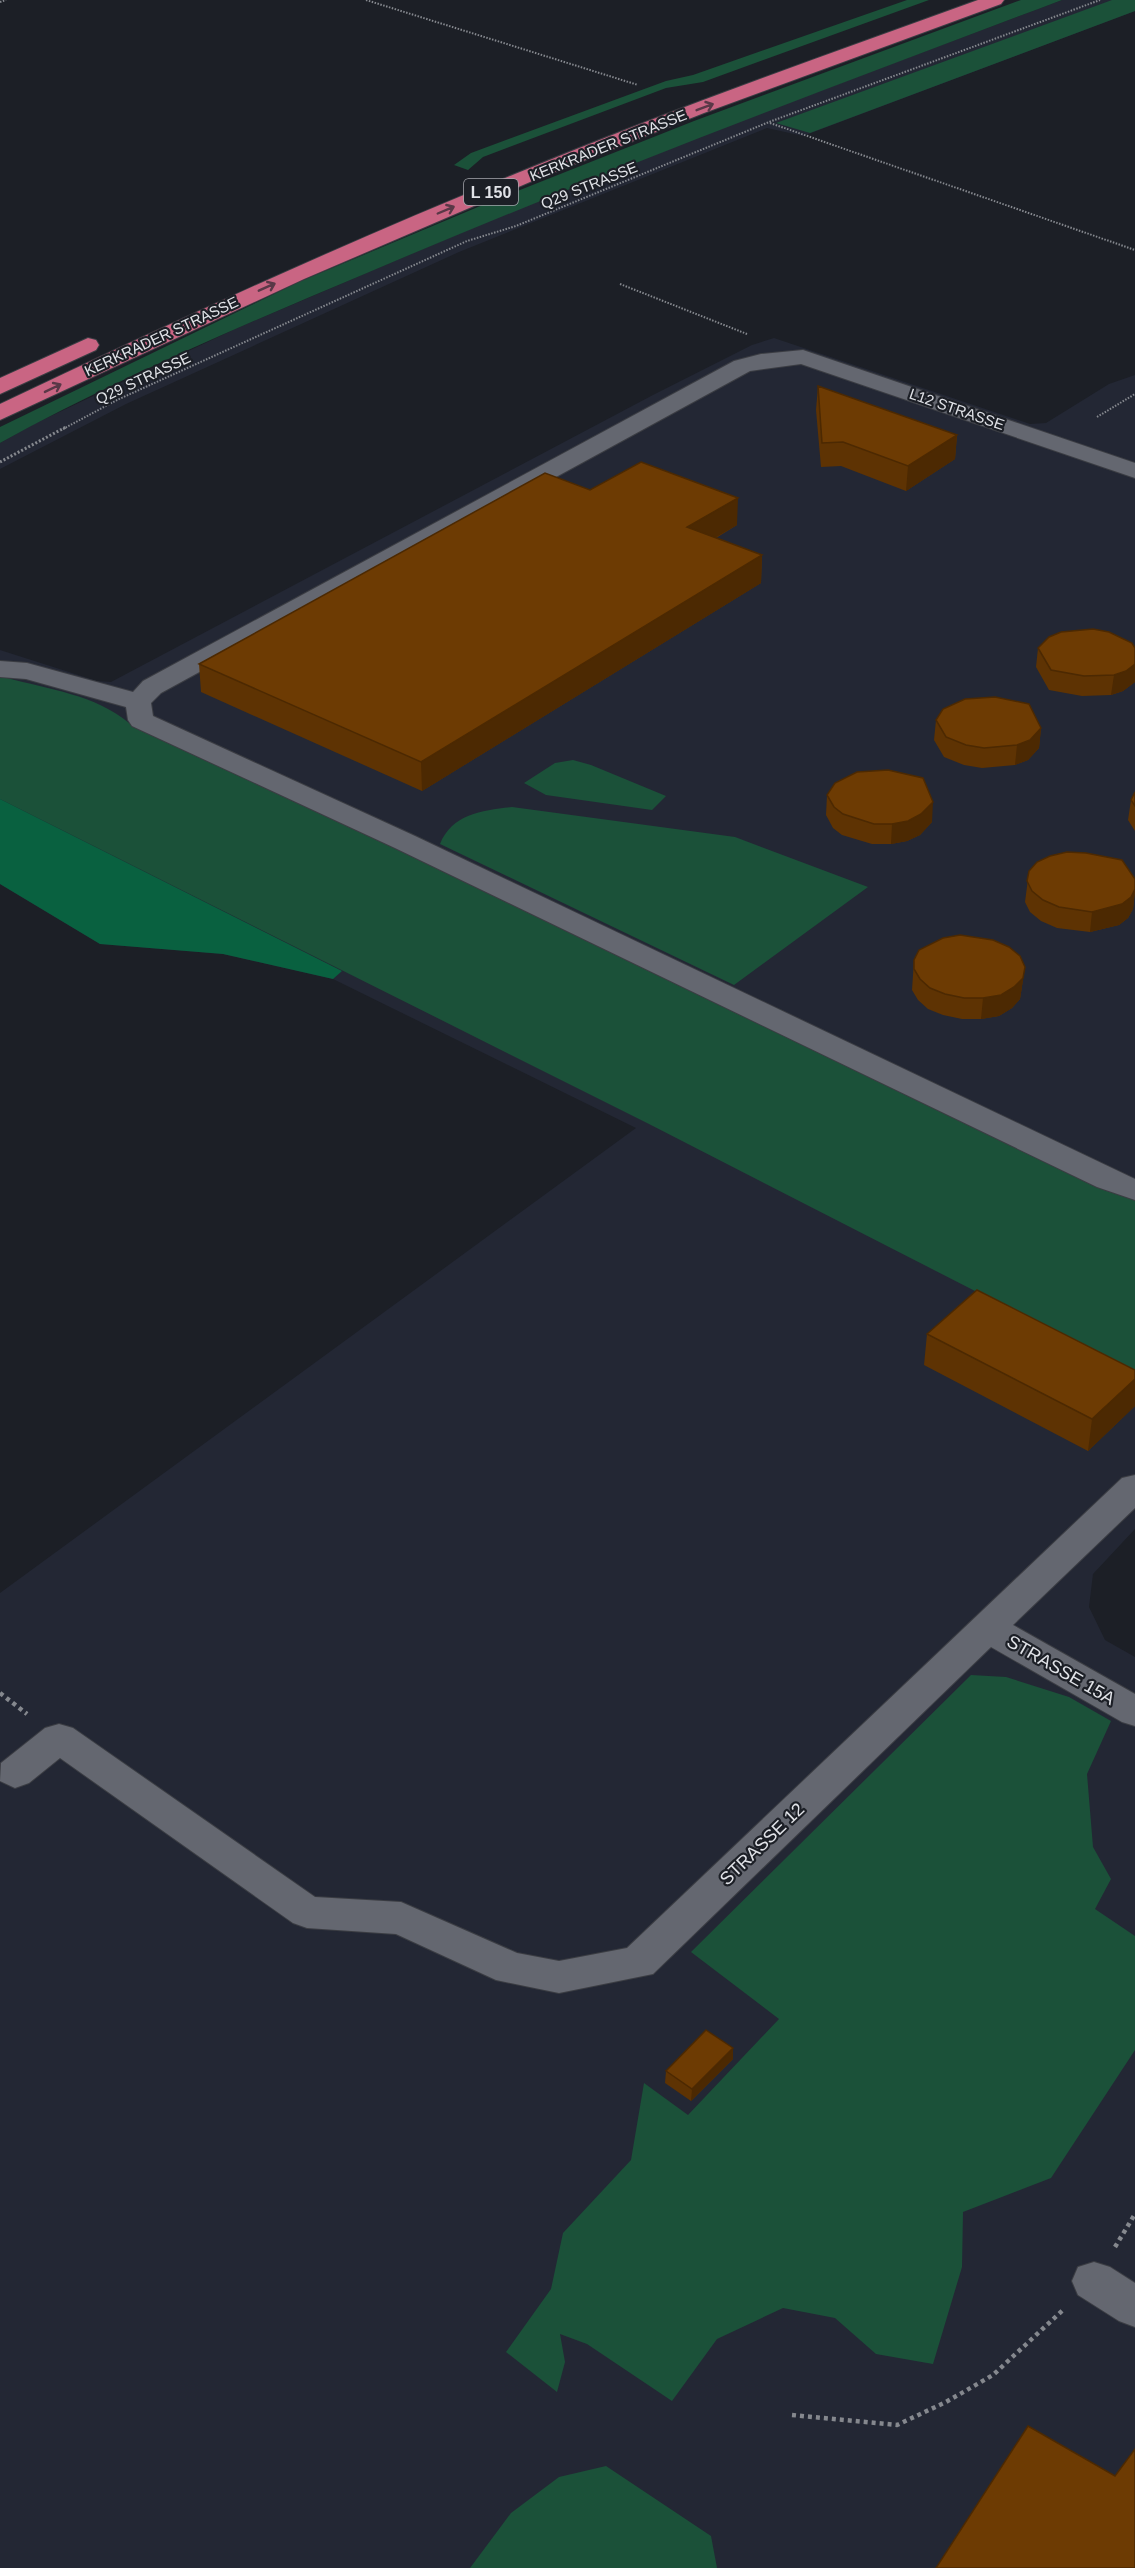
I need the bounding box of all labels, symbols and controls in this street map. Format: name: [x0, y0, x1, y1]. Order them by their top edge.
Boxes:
one-way arrow: [696, 100, 714, 111]
street label: KERKRADER STRASSE: [527, 106, 689, 184]
street label: Q29 STRASSE: [538, 158, 640, 212]
road number: L 150: [464, 179, 518, 205]
one-way arrow: [437, 204, 455, 216]
one-way arrow: [258, 281, 276, 292]
street label: KERKRADER STRASSE: [81, 293, 241, 379]
street label: Q29 STRASSE: [93, 349, 193, 407]
one-way arrow: [43, 381, 61, 393]
street label: L12 STRASSE: [907, 385, 1007, 433]
street label: STRASSE 15A: [1004, 1631, 1118, 1709]
street label: STRASSE 12: [716, 1799, 808, 1889]

